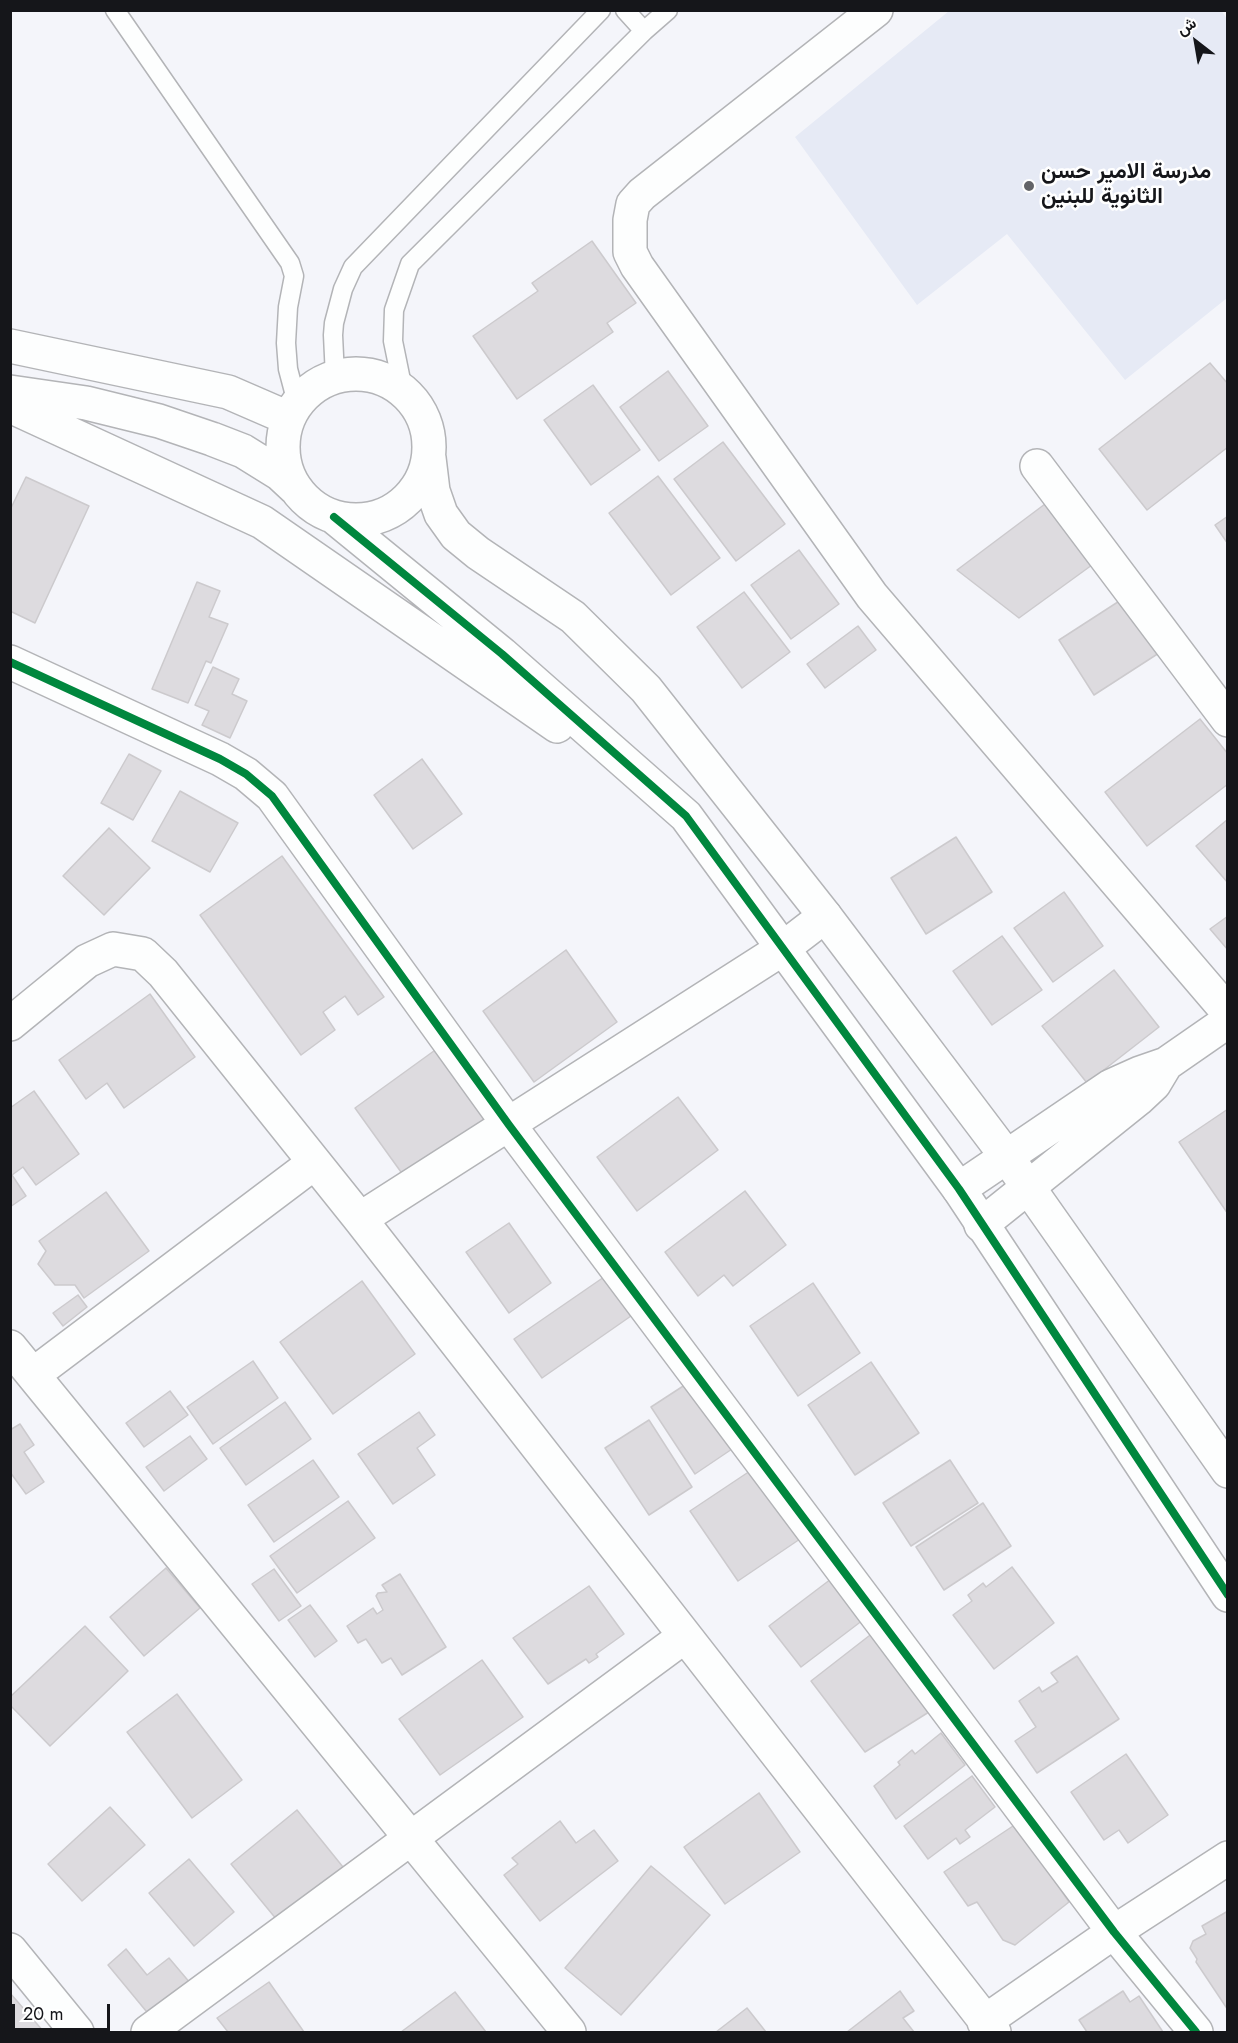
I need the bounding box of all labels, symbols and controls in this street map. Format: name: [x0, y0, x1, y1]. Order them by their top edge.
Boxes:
text: ش: [1172, 11, 1201, 41]
north arrow: [1166, 12, 1226, 72]
place label: مدرسة الامير حسن الثانوية للبنين: [1041, 160, 1211, 212]
marker: مدرسة الامير حسن الثانوية للبنين: [1022, 179, 1036, 193]
scale bar: [15, 1992, 112, 2030]
text: 20 m: [23, 2001, 63, 2027]

